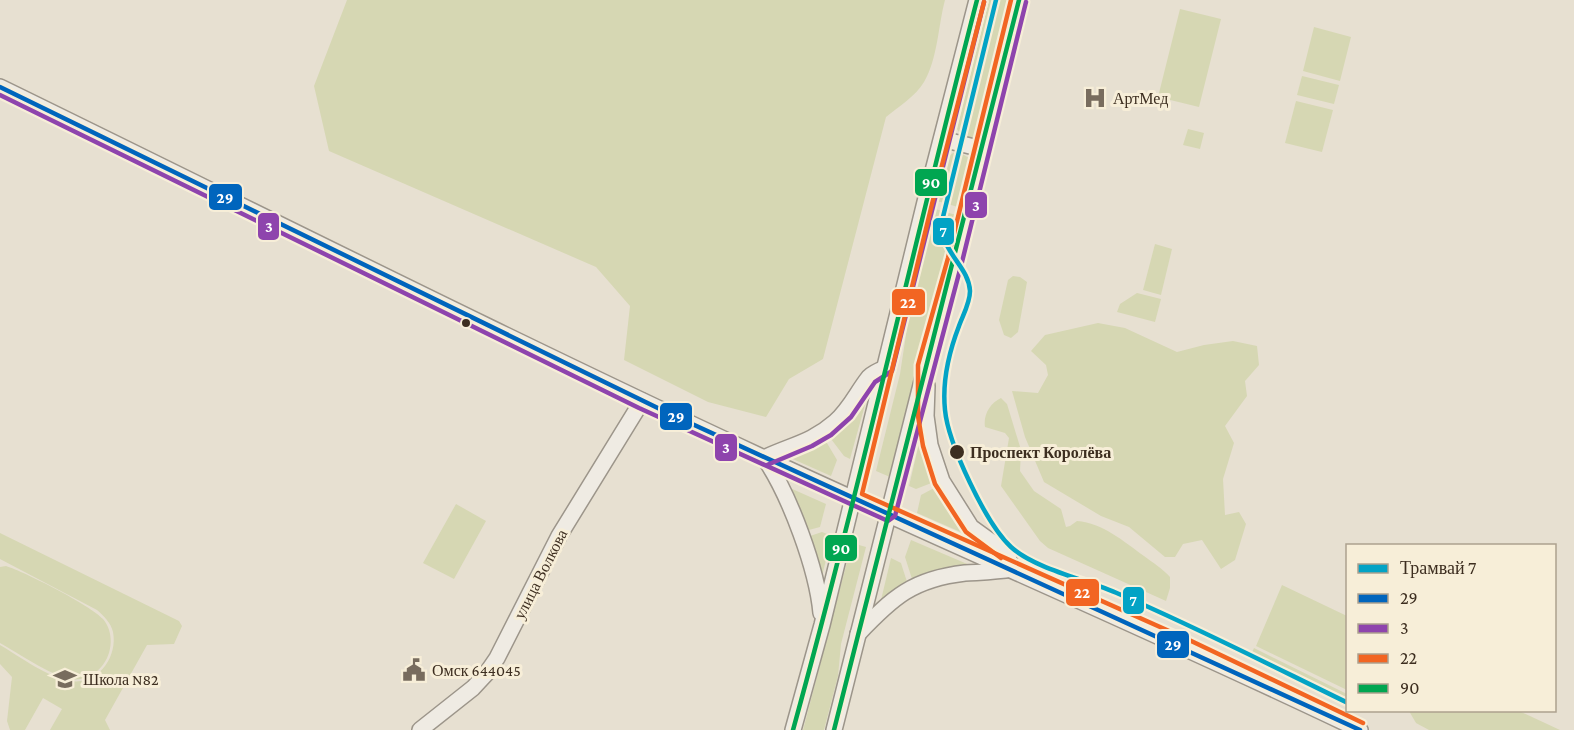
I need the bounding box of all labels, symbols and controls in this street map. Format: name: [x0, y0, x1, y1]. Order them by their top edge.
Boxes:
hospital icon: АртМед: [1082, 85, 1108, 111]
place label: АртМед: [1113, 90, 1168, 108]
line badge: 90: [914, 168, 948, 197]
text: 90: [922, 174, 940, 191]
line badge: 29: [208, 183, 243, 211]
text: 29: [217, 189, 233, 206]
line badge: 3: [964, 191, 988, 219]
text: 3: [972, 197, 980, 214]
line badge: 3: [257, 212, 280, 241]
line badge: 7: [932, 217, 955, 246]
text: 3: [265, 218, 273, 235]
text: 7: [939, 223, 947, 240]
line badge: 22: [891, 288, 926, 316]
text: 22: [900, 294, 916, 311]
unlabelled marker: [460, 317, 472, 329]
line badge: 29: [659, 402, 693, 431]
text: 29: [668, 408, 684, 425]
line badge: 3: [714, 433, 738, 462]
text: 3: [722, 439, 730, 456]
marker: Проспект Королёва: [948, 443, 966, 461]
place label: Проспект Королёва: [970, 444, 1111, 462]
street label: улица Волкова: [511, 527, 571, 622]
line badge: 90: [824, 534, 858, 562]
text: 90: [832, 540, 850, 557]
legend: [1346, 544, 1556, 712]
text: Трамвай 7: [1400, 558, 1476, 578]
line badge: 22: [1065, 578, 1100, 607]
text: 22: [1074, 584, 1090, 601]
line badge: 7: [1122, 586, 1145, 615]
text: 29: [1400, 588, 1418, 608]
text: 7: [1129, 592, 1137, 609]
text: 3: [1400, 618, 1409, 638]
line badge: 29: [1156, 630, 1190, 659]
text: 29: [1165, 636, 1181, 653]
text: 22: [1400, 648, 1417, 668]
public building icon: Омск 644045: [401, 657, 427, 683]
place label: Омск 644045: [432, 662, 521, 679]
school or university icon: Школа N82: [52, 666, 78, 692]
place label: Школа N82: [83, 671, 159, 688]
text: 90: [1400, 678, 1419, 698]

